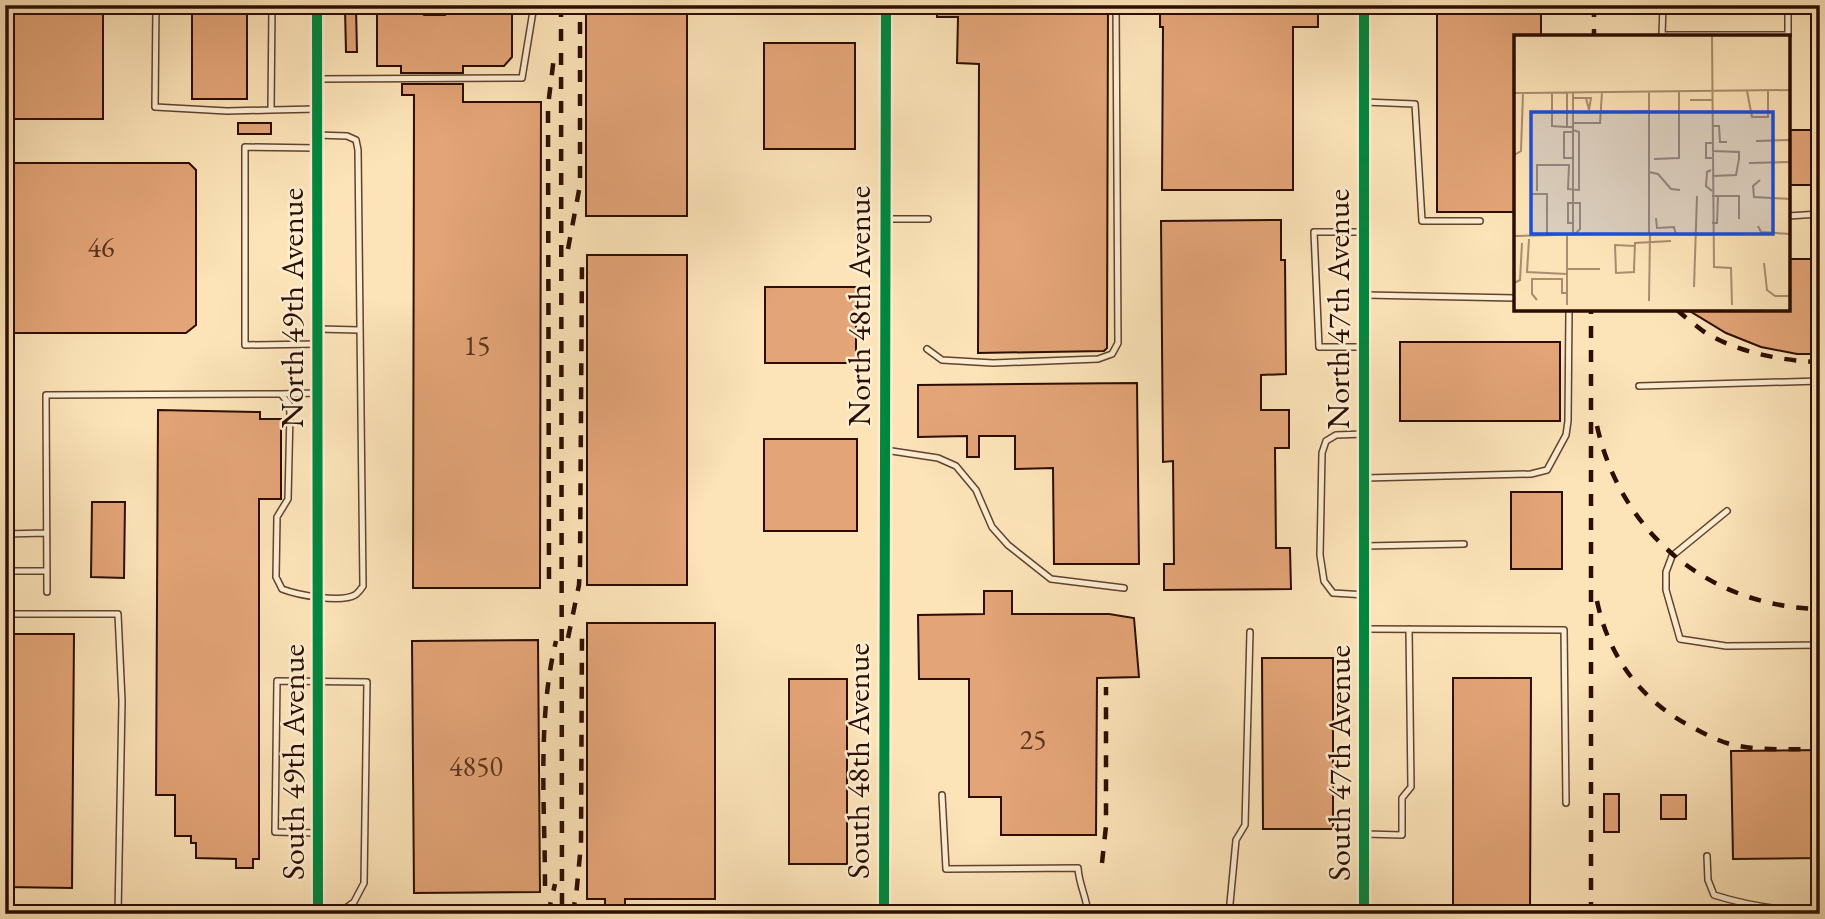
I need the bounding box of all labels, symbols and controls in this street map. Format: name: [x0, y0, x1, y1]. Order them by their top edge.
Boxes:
inset map: [1514, 35, 1790, 312]
street label: North 48th Avenue: [838, 186, 880, 426]
street label: North 49th Avenue: [271, 188, 313, 428]
street label: North 47th Avenue: [1317, 189, 1359, 429]
house number: 46: [88, 229, 114, 265]
house number: 15: [464, 327, 490, 363]
street label: South 48th Avenue: [837, 643, 879, 879]
street label: South 49th Avenue: [272, 644, 314, 880]
street label: South 47th Avenue: [1318, 645, 1360, 881]
house number: 25: [1020, 721, 1046, 757]
house number: 4850: [449, 748, 503, 784]

